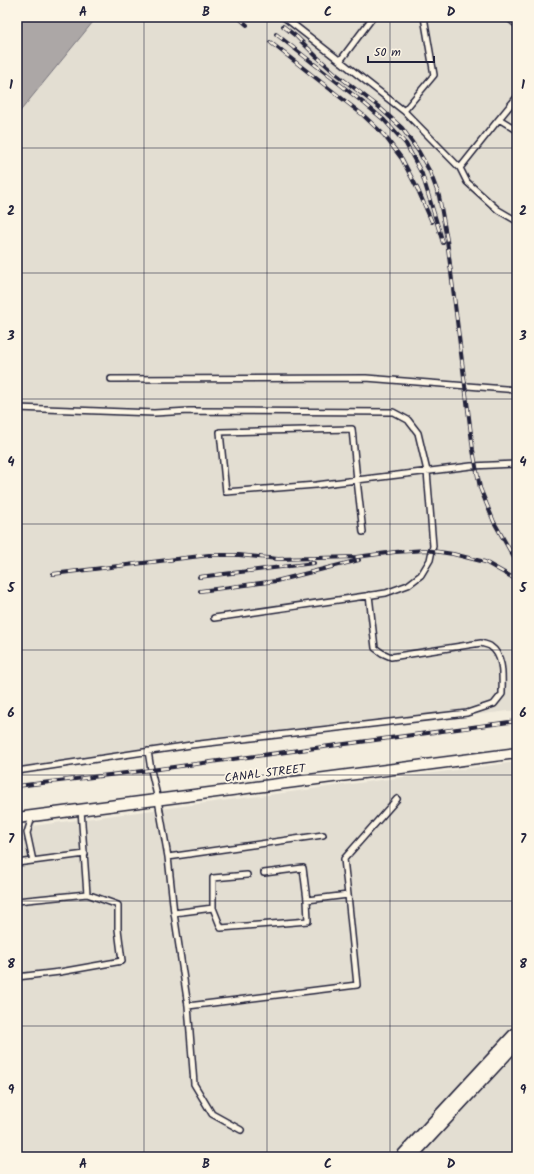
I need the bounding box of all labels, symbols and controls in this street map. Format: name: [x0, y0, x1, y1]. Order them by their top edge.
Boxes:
text: A: [79, 2, 87, 23]
text: B: [202, 2, 210, 23]
text: C: [324, 2, 332, 23]
text: D: [447, 2, 456, 23]
scale bar: [368, 38, 434, 64]
text: 50 m: [374, 43, 401, 62]
text: 1: [9, 75, 13, 96]
text: 1: [521, 75, 525, 96]
text: 2: [7, 201, 15, 222]
text: 2: [519, 201, 527, 222]
text: 3: [6, 326, 15, 347]
text: 3: [518, 326, 527, 347]
text: 4: [7, 452, 15, 473]
text: 4: [519, 452, 527, 473]
text: 5: [7, 578, 16, 599]
text: 5: [519, 578, 528, 599]
text: 6: [7, 703, 15, 724]
text: 6: [519, 703, 527, 724]
street label: CANAL STREET: [223, 759, 308, 788]
text: 7: [8, 829, 15, 850]
text: 7: [520, 829, 527, 850]
text: 8: [7, 954, 15, 975]
text: 8: [519, 954, 527, 975]
text: 9: [8, 1080, 15, 1101]
text: 9: [520, 1080, 527, 1101]
text: A: [79, 1154, 87, 1174]
text: B: [202, 1154, 210, 1174]
text: C: [324, 1154, 332, 1174]
text: D: [447, 1154, 456, 1174]

